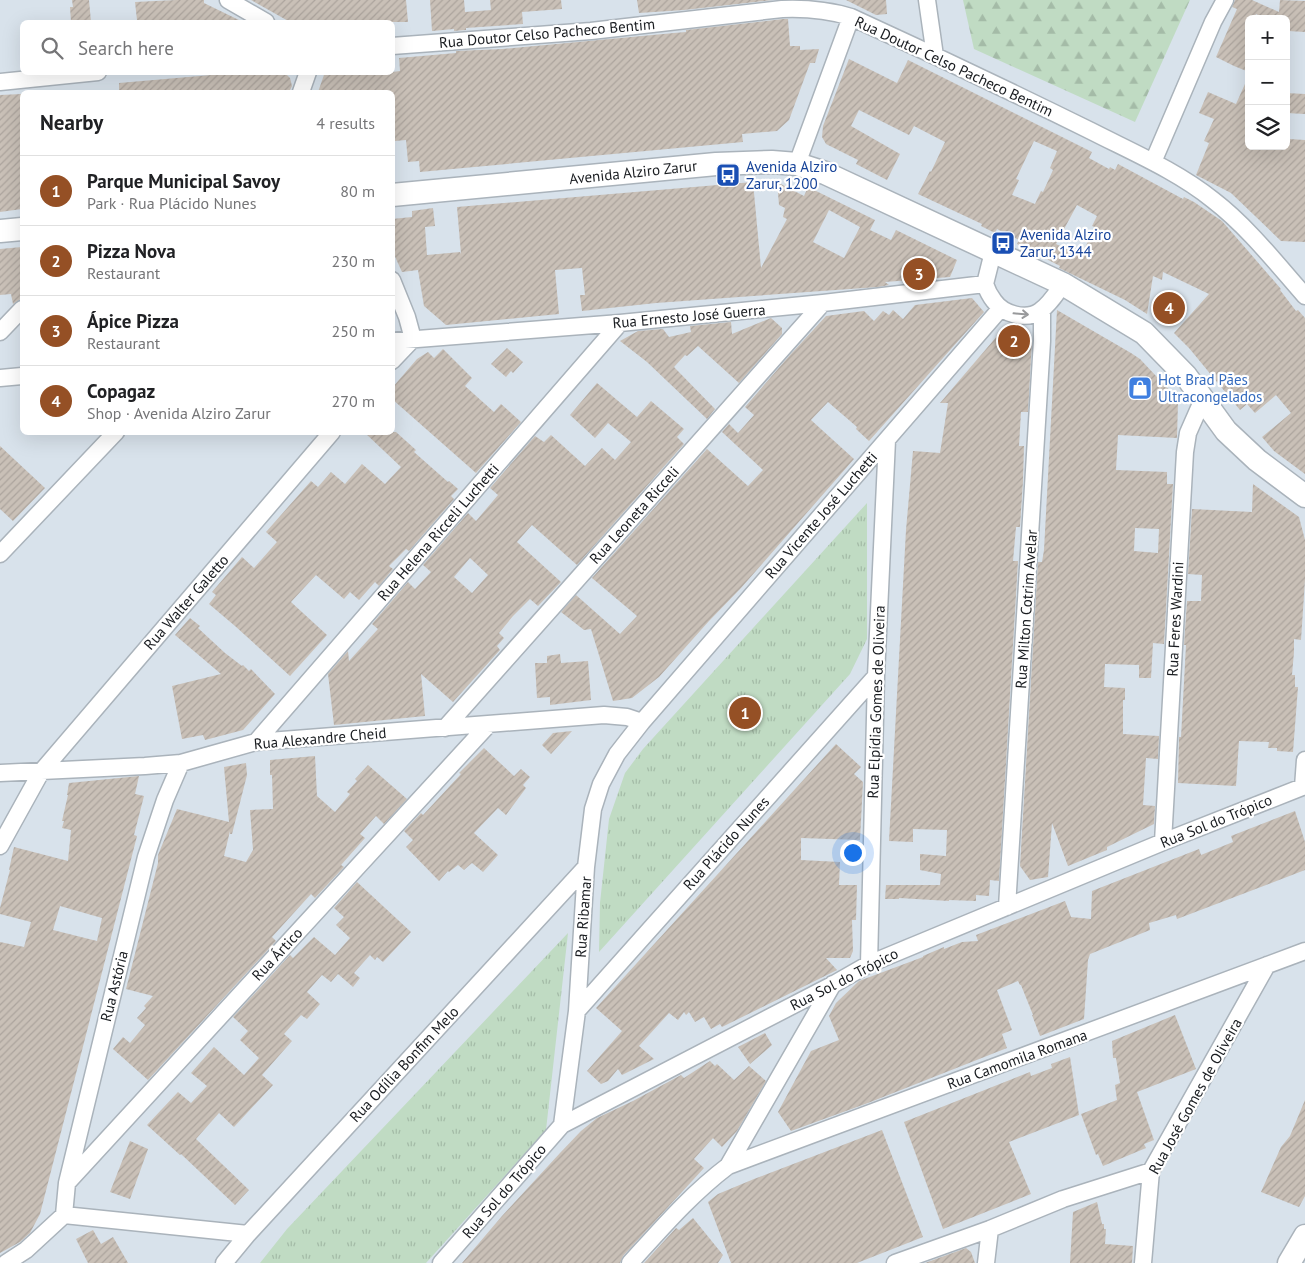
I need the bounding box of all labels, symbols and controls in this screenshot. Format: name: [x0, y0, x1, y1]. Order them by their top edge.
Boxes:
street label: Rua Doutor Celso Pacheco Bentim: [852, 12, 1056, 120]
street label: Rua Doutor Celso Pacheco Bentim: [438, 14, 656, 52]
map controls: [1245, 15, 1290, 150]
button: +: [1245, 15, 1290, 60]
search box: [20, 20, 395, 75]
icon: search: [38, 34, 66, 62]
text: Search here: [78, 36, 174, 60]
button: −: [1245, 60, 1290, 105]
button: layers: [1245, 105, 1290, 150]
text: Nearby: [40, 109, 103, 136]
text: 4 results: [316, 113, 375, 133]
street label: Avenida Alziro Zarur: [568, 156, 698, 188]
place label: Avenida Alziro Zarur, 1200: [746, 157, 837, 193]
bus stop icon: Avenida Alziro Zarur, 1200: [715, 162, 741, 188]
text: Parque Municipal Savoy: [87, 169, 280, 193]
text: 1: [51, 181, 61, 201]
text: 80 m: [340, 181, 375, 201]
text: Park · Rua Plácido Nunes: [87, 193, 256, 213]
place label: Avenida Alziro Zarur, 1344: [1020, 225, 1111, 261]
bus stop icon: Avenida Alziro Zarur, 1344: [990, 230, 1016, 256]
text: Pizza Nova: [87, 239, 176, 263]
text: 2: [51, 251, 61, 271]
text: 230 m: [332, 251, 375, 271]
pin: 3: [903, 255, 935, 293]
text: Restaurant: [87, 263, 160, 283]
pin: 4: [1153, 289, 1185, 327]
street label: Rua Ernesto José Guerra: [612, 300, 766, 332]
text: Ápice Pizza: [87, 309, 179, 333]
one-way arrow: [1013, 310, 1029, 319]
text: 3: [51, 321, 61, 341]
text: 250 m: [332, 321, 375, 341]
pin: 2: [998, 322, 1030, 360]
text: Restaurant: [87, 333, 160, 353]
place label: Hot Brad Pães Ultracongelados: [1158, 370, 1262, 406]
shop icon: Hot Brad Pães Ultracongelados: [1127, 375, 1153, 401]
text: Copagaz: [87, 379, 155, 403]
text: 4: [51, 391, 61, 411]
text: 270 m: [332, 391, 375, 411]
text: Shop · Avenida Alziro Zarur: [87, 403, 271, 423]
street label: Rua Vicente José Luchetti: [761, 448, 881, 582]
street label: Rua Helena Ricceli Luchetti: [373, 459, 503, 605]
street label: Rua Leoneta Ricceli: [585, 462, 683, 568]
street label: Rua Milton Cotrim Avelar: [1011, 529, 1041, 689]
street label: Rua Walter Galetto: [139, 550, 233, 654]
street label: Rua Feres Wardini: [1163, 561, 1187, 677]
street label: Rua Elpídia Gomes de Oliveira: [863, 605, 889, 799]
pin: 1: [729, 694, 761, 732]
street label: Rua Alexandre Cheid: [253, 723, 387, 753]
street label: Rua Sol do Trópico: [1157, 790, 1275, 852]
street label: Rua Plácido Nunes: [679, 792, 773, 894]
your location: [840, 840, 866, 866]
street label: Rua Ribamar: [571, 876, 595, 958]
street label: Rua Ártico: [248, 923, 306, 985]
street label: Rua Sol do Trópico: [787, 944, 901, 1014]
street label: Rua Astória: [96, 949, 132, 1023]
street label: Rua Odília Bonfim Melo: [345, 1002, 463, 1126]
street label: Rua José Gomes de Oliveira: [1144, 1015, 1246, 1177]
street label: Rua Camomila Romana: [944, 1025, 1090, 1093]
street label: Rua Sol do Trópico: [458, 1140, 550, 1242]

